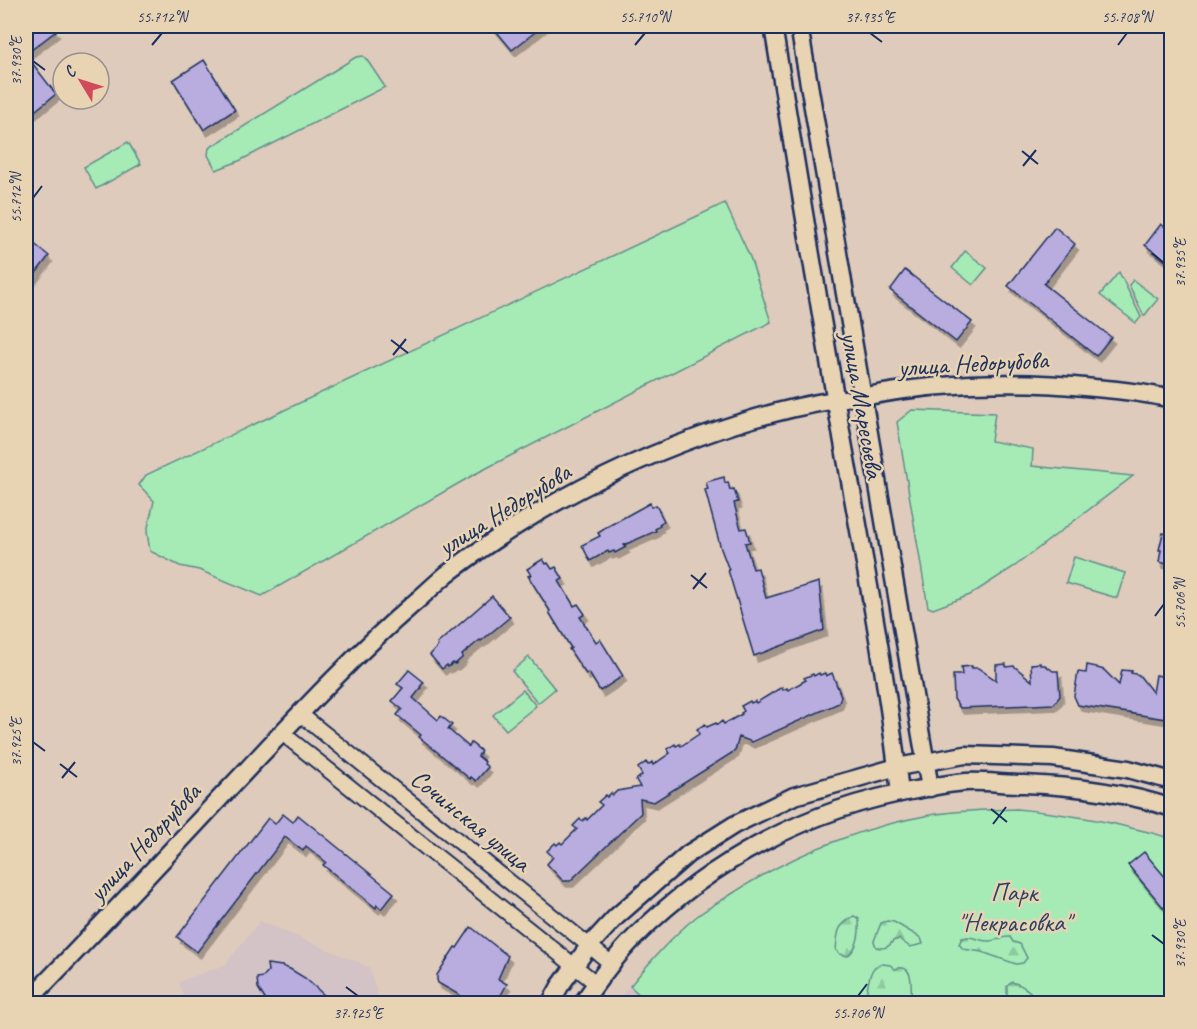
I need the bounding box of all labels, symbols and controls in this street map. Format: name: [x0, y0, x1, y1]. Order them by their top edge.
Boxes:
text: 55.712°N: [137, 8, 190, 27]
text: 55.710°N: [620, 8, 673, 27]
text: 37.935°E: [846, 8, 897, 27]
text: 55.708°N: [1102, 8, 1155, 27]
text: 37.930°E: [7, 34, 26, 85]
north arrow: [51, 51, 111, 111]
text: С: [60, 61, 82, 82]
text: 55.712°N: [7, 170, 26, 223]
text: 37.935°E: [1171, 236, 1190, 287]
street label: улица Маресьева: [833, 327, 892, 483]
street label: улица Недорубова: [895, 343, 1050, 384]
street label: улица Недорубова: [430, 455, 578, 564]
text: 55.706°N: [1171, 576, 1190, 629]
text: 37.925°E: [7, 715, 26, 766]
street label: Сочинская улица: [404, 762, 539, 880]
street label: улица Недорубова: [80, 775, 209, 910]
park label: Парк "Некрасовка": [958, 876, 1075, 939]
text: 37.930°E: [1171, 917, 1190, 968]
text: 37.925°E: [334, 1004, 385, 1023]
text: 55.706°N: [833, 1004, 886, 1023]

